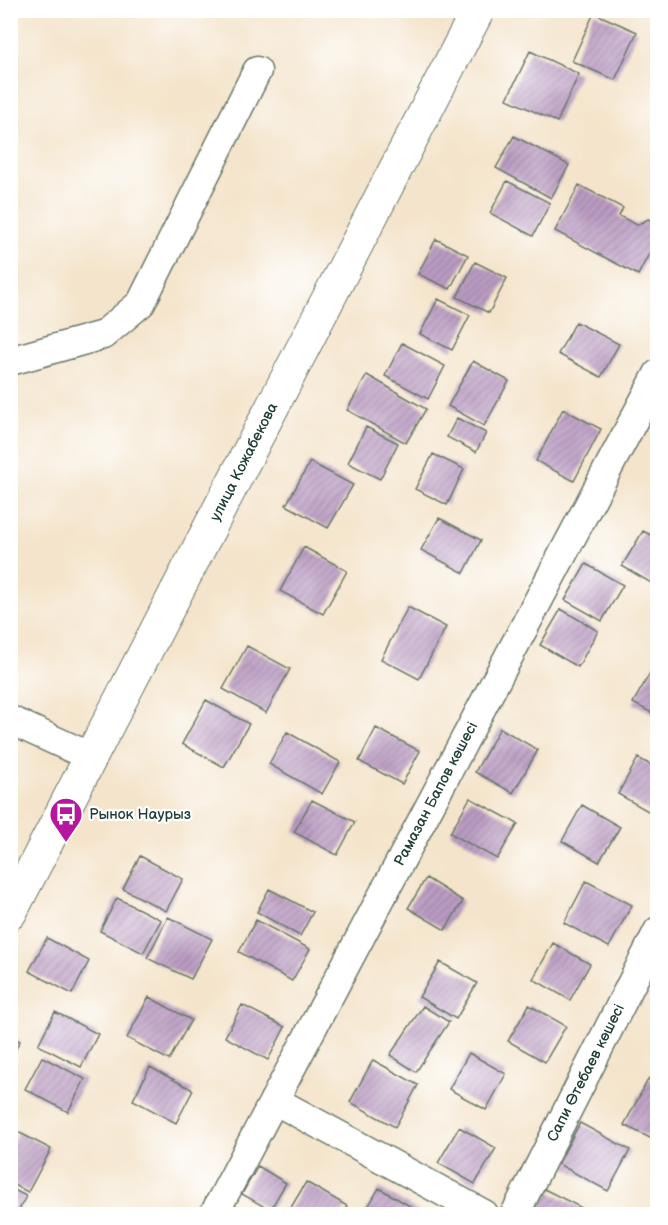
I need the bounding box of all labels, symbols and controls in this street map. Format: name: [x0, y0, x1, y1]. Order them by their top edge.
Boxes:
street label: улица Кожабекова: [206, 399, 282, 525]
street label: Рамазан Бапов көшесі: [390, 719, 482, 869]
bus stop icon: Рынок Наурыз: [48, 796, 84, 843]
place label: Рынок Наурыз: [89, 805, 191, 824]
street label: Сапи Өтебаев көшесі: [543, 1001, 629, 1145]

